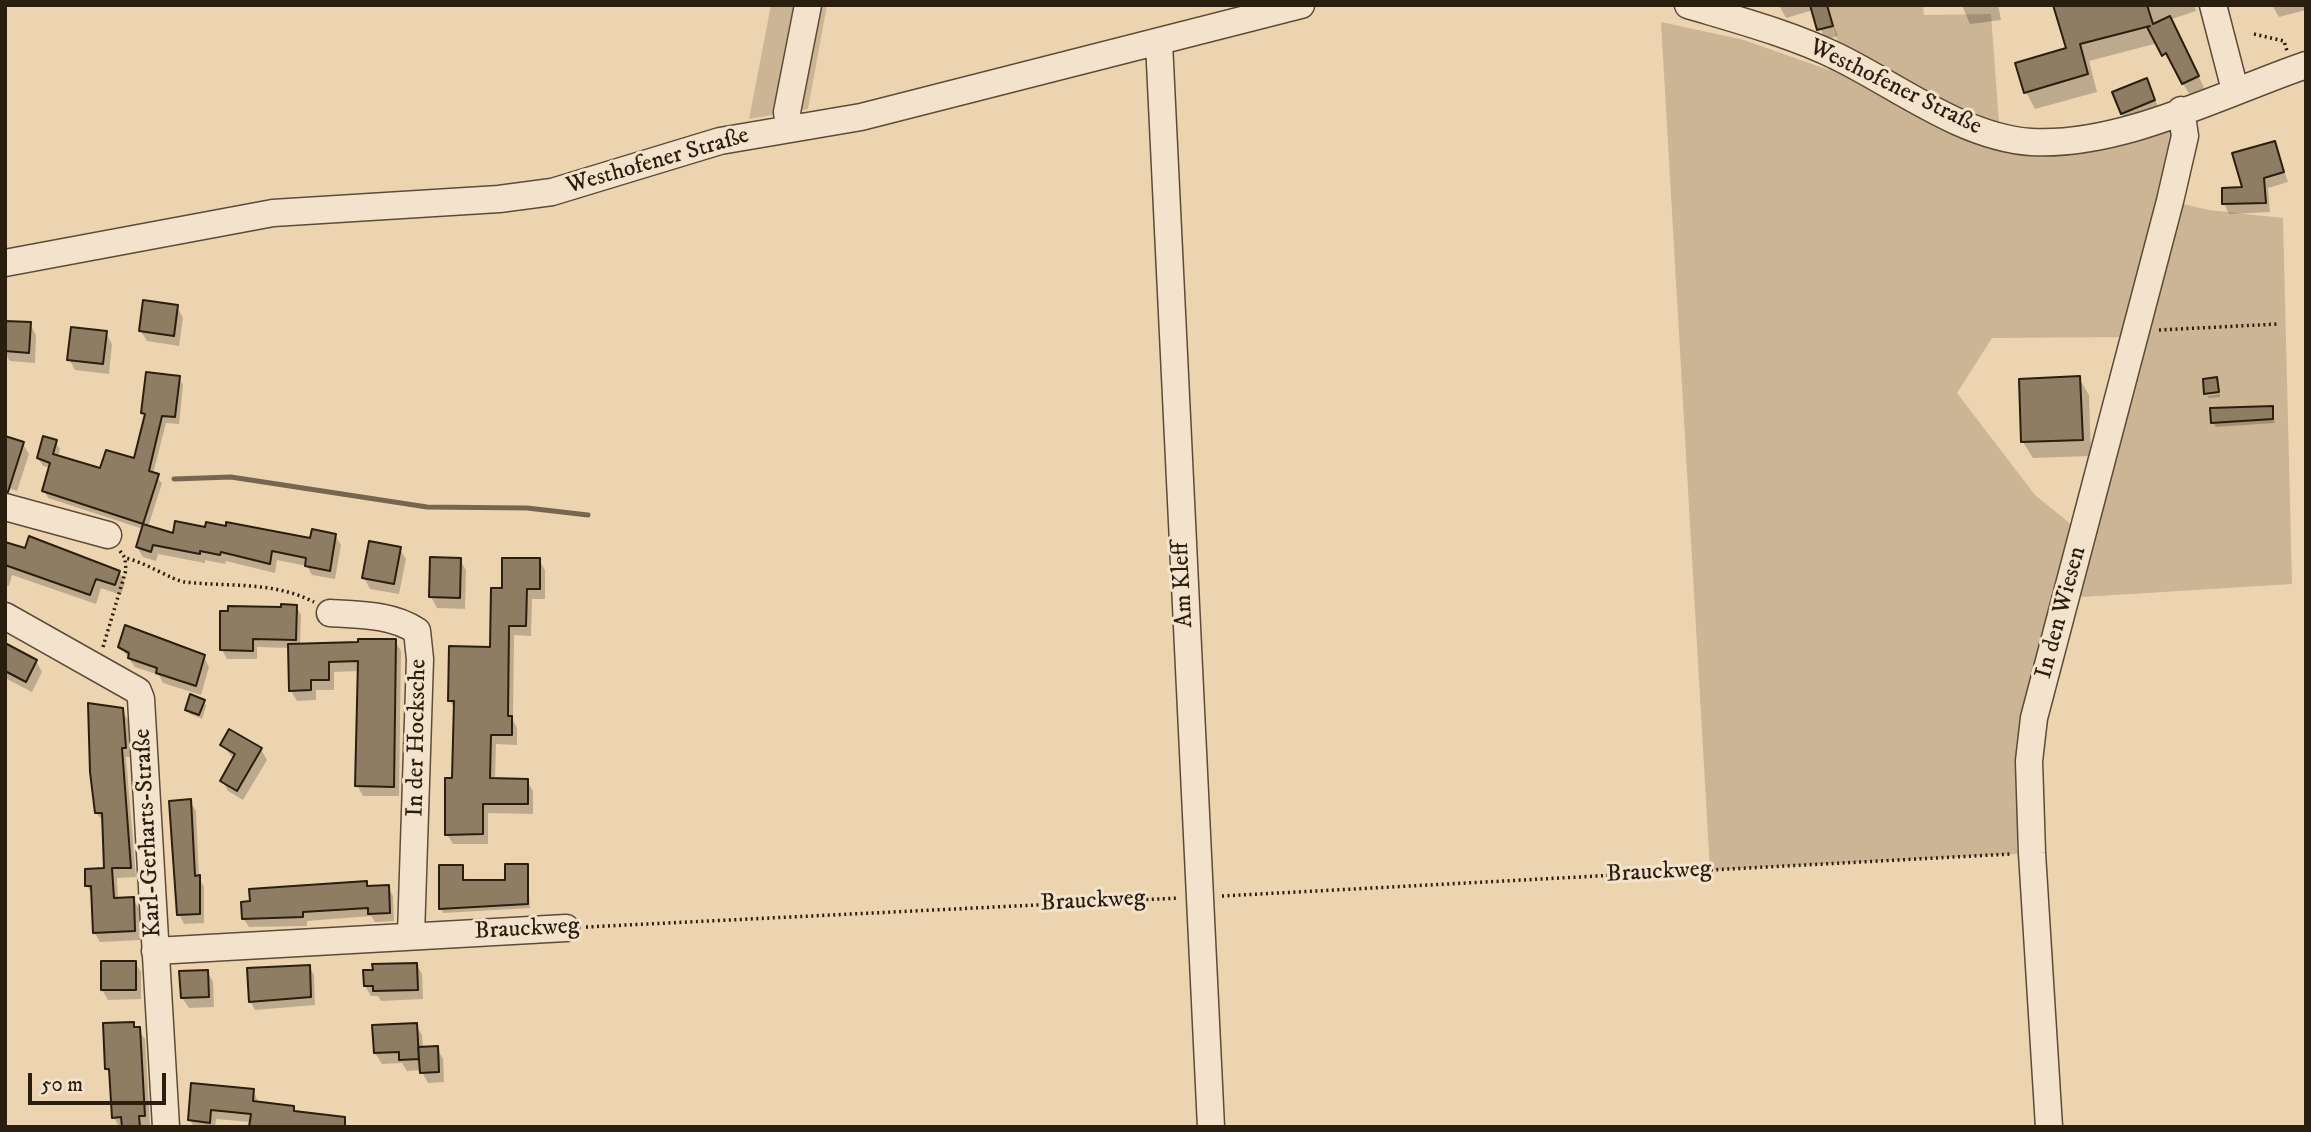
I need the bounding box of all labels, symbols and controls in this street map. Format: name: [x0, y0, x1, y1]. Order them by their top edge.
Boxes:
street label: Westhofener Straße: [1804, 34, 1986, 142]
street label: Westhofener Straße: [563, 122, 753, 202]
street label: Am Kleff: [1167, 541, 1201, 629]
street label: In den Wiesen: [2031, 544, 2093, 682]
street label: In der Hocksche: [402, 659, 434, 817]
street label: Karl-Gerharts-Straße: [129, 728, 169, 938]
street label: Brauckweg: [1606, 856, 1712, 890]
street label: Brauckweg: [1040, 885, 1146, 919]
street label: Brauckweg: [474, 913, 580, 947]
scale bar: [32, 1058, 170, 1102]
text: 50 m: [41, 1072, 83, 1098]

